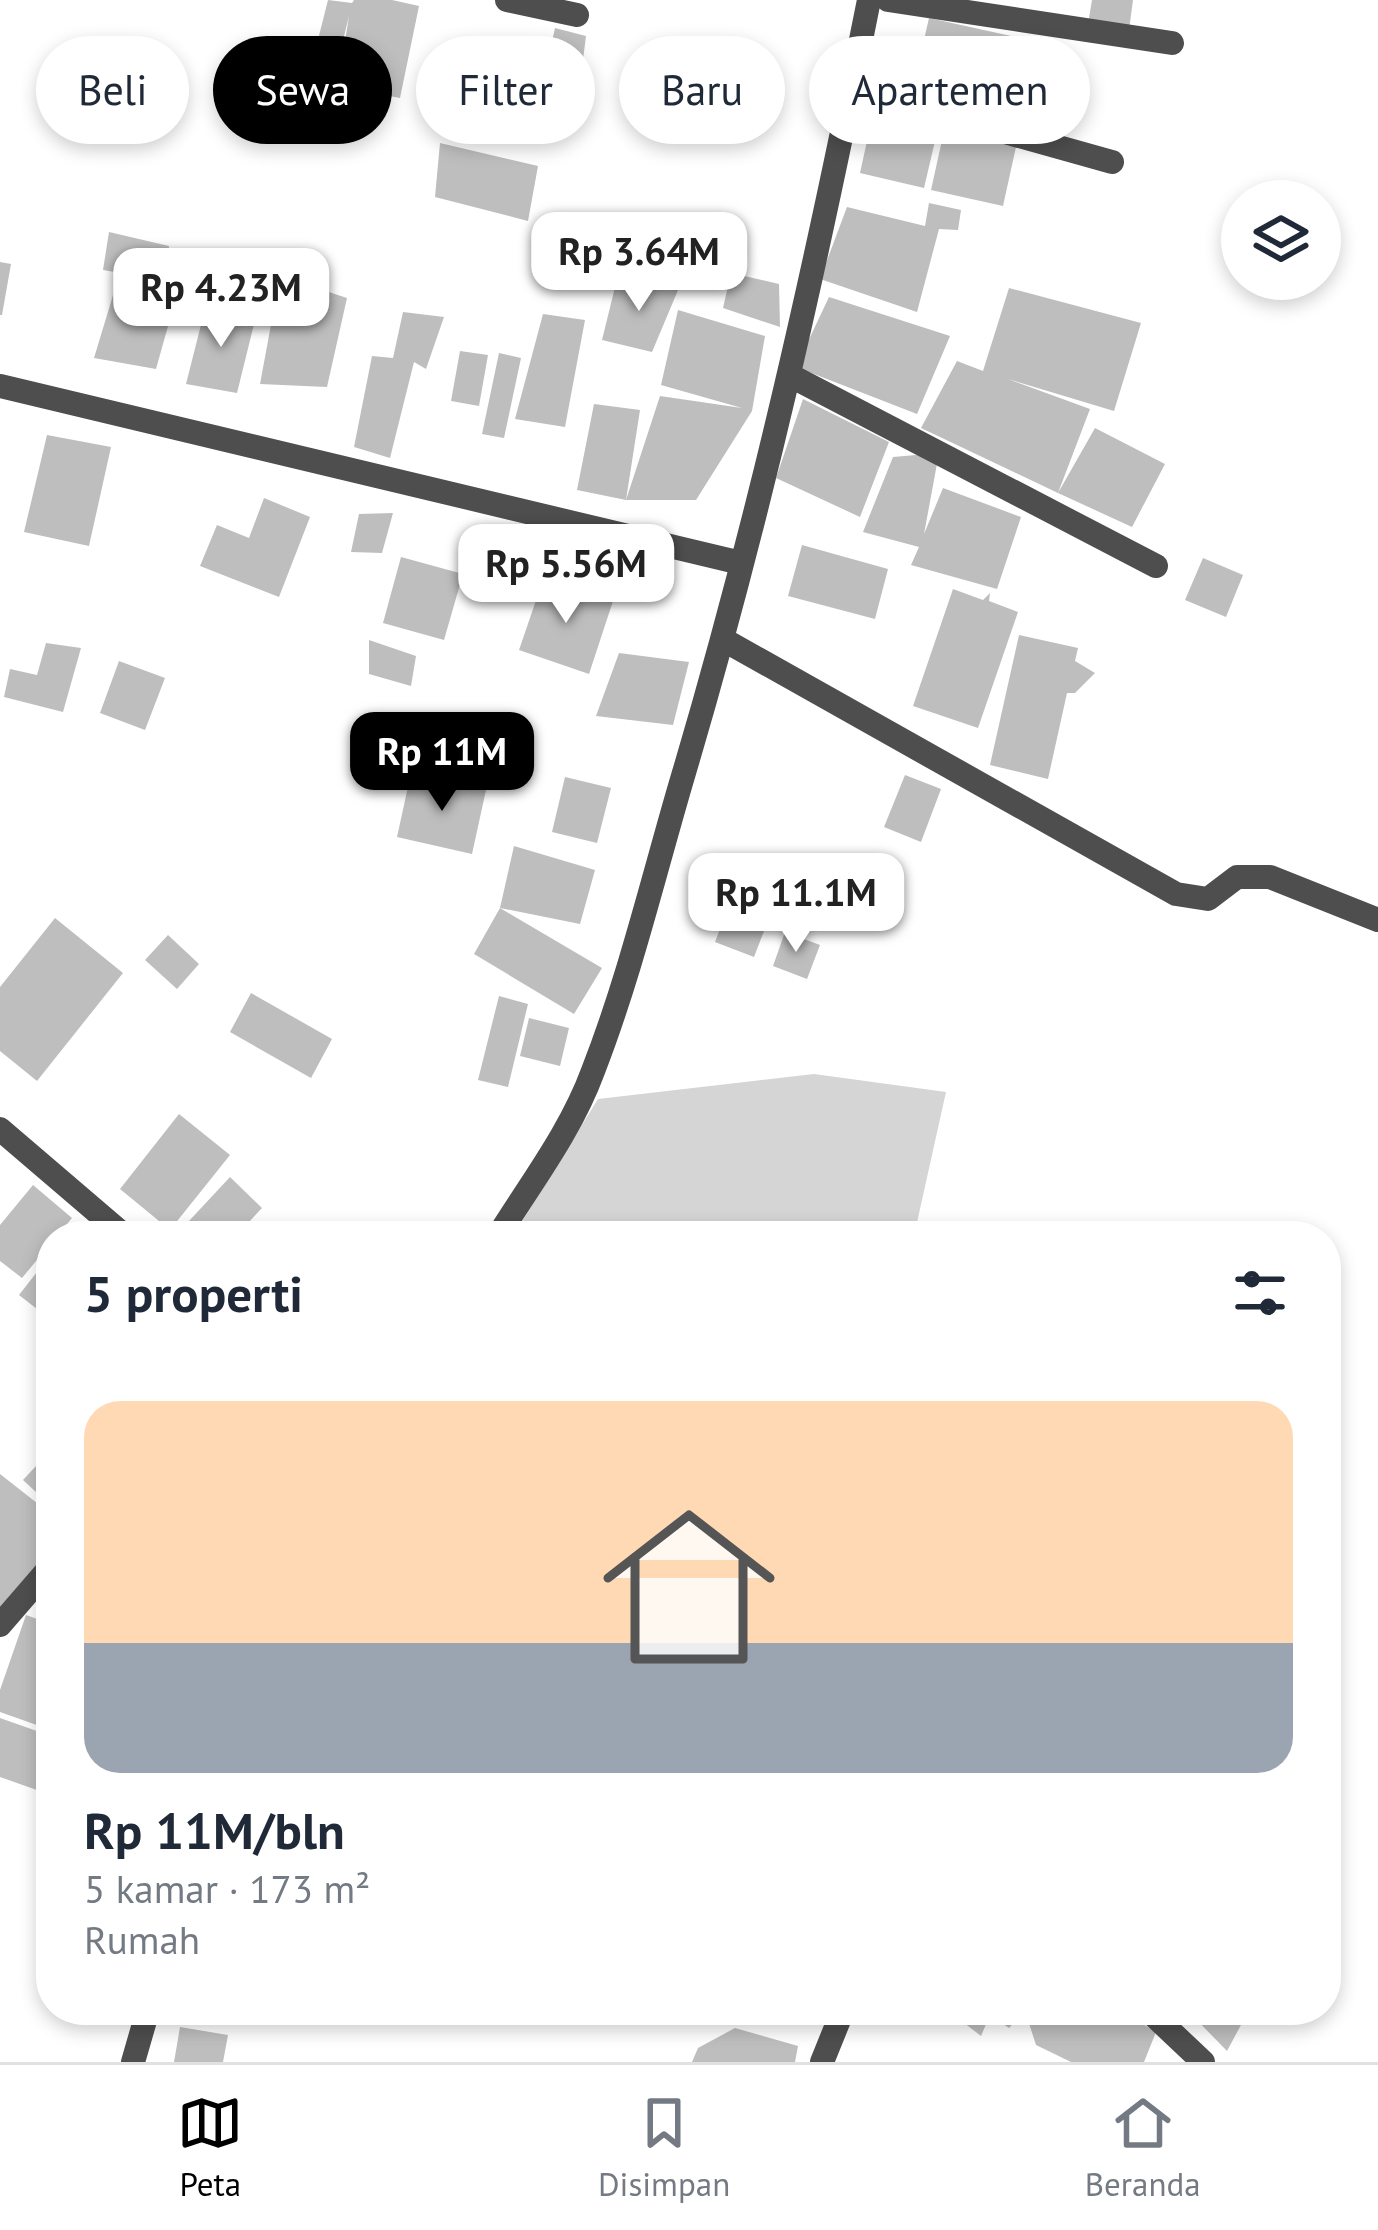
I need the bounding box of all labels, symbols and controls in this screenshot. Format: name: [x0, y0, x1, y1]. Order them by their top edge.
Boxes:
chip: Beli: [36, 36, 189, 144]
chip: Sewa: [213, 36, 392, 144]
chip: Filter: [416, 36, 595, 144]
chip: Baru: [619, 36, 785, 144]
chip: Apartemen: [809, 36, 1090, 144]
map controls: [1221, 180, 1341, 300]
button: layers: [1221, 180, 1341, 300]
pin: Rp 3.64M: [515, 212, 763, 314]
text: Rp 3.64M: [558, 225, 720, 276]
pin: Rp 4.23M: [97, 248, 345, 350]
text: Rp 4.23M: [140, 261, 302, 312]
pin: Rp 5.56M: [442, 524, 690, 626]
text: Rp 5.56M: [485, 537, 647, 588]
pin: Rp 11M: [344, 712, 540, 814]
text: Rp 11M: [377, 725, 507, 776]
pin: Rp 11.1M: [672, 853, 920, 955]
text: Rp 11.1M: [715, 866, 877, 917]
text: 5 properti: [84, 1260, 303, 1326]
icon: filters: [1227, 1260, 1293, 1326]
icon: home: [581, 1479, 797, 1695]
text: Rp 11M/bln: [84, 1797, 345, 1863]
text: 5 kamar · 173 m²: [84, 1863, 370, 1914]
text: Rumah: [84, 1914, 200, 1965]
tab: Peta: [177, 2090, 243, 2205]
tab: Disimpan: [598, 2090, 730, 2205]
tab: Beranda: [1085, 2090, 1201, 2205]

